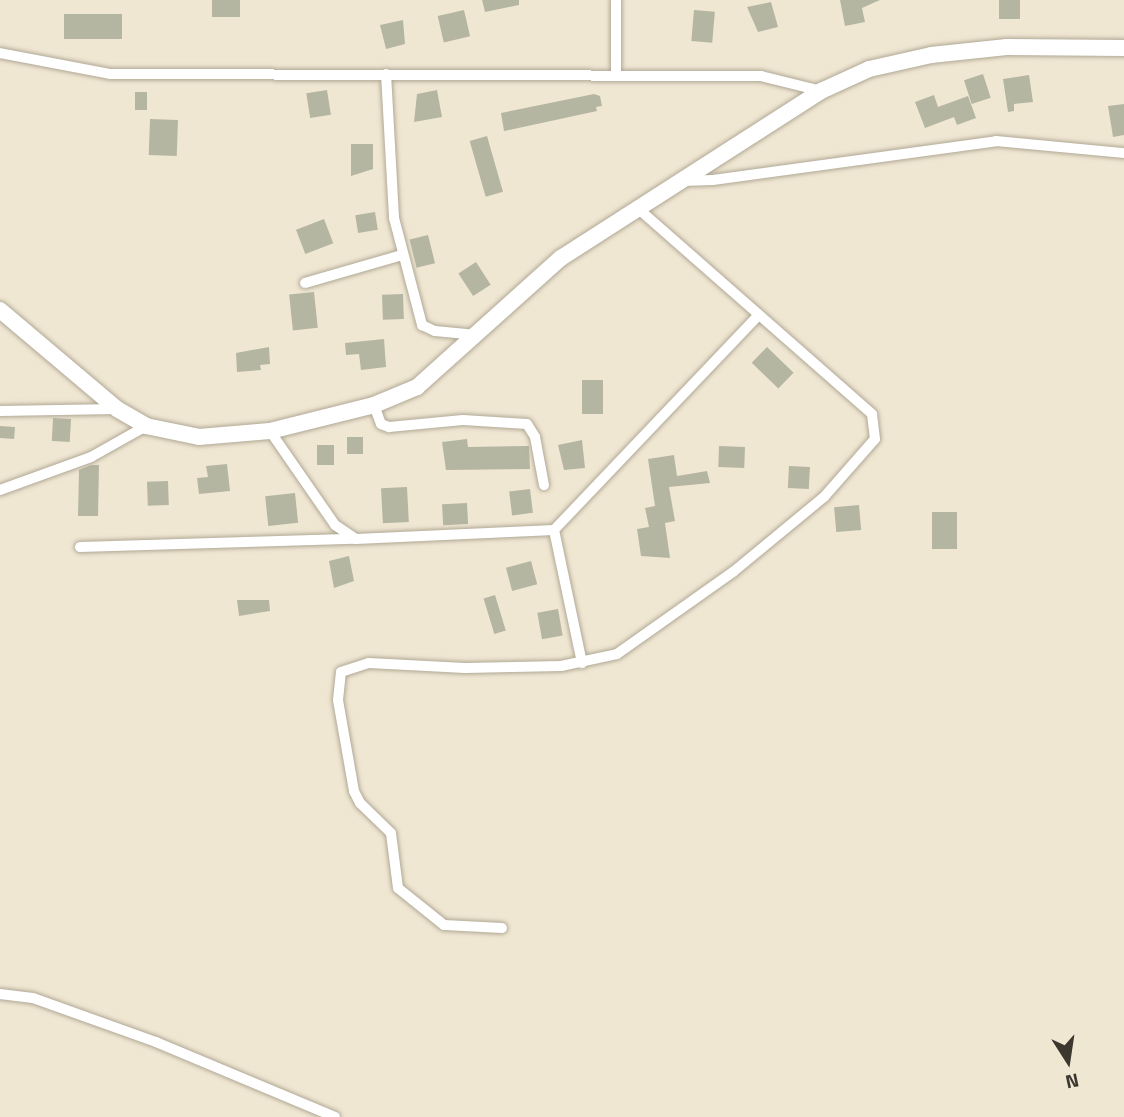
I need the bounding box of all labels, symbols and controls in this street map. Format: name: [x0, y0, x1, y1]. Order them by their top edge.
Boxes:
north arrow: [1033, 1026, 1103, 1096]
text: N: [1063, 1066, 1082, 1098]

